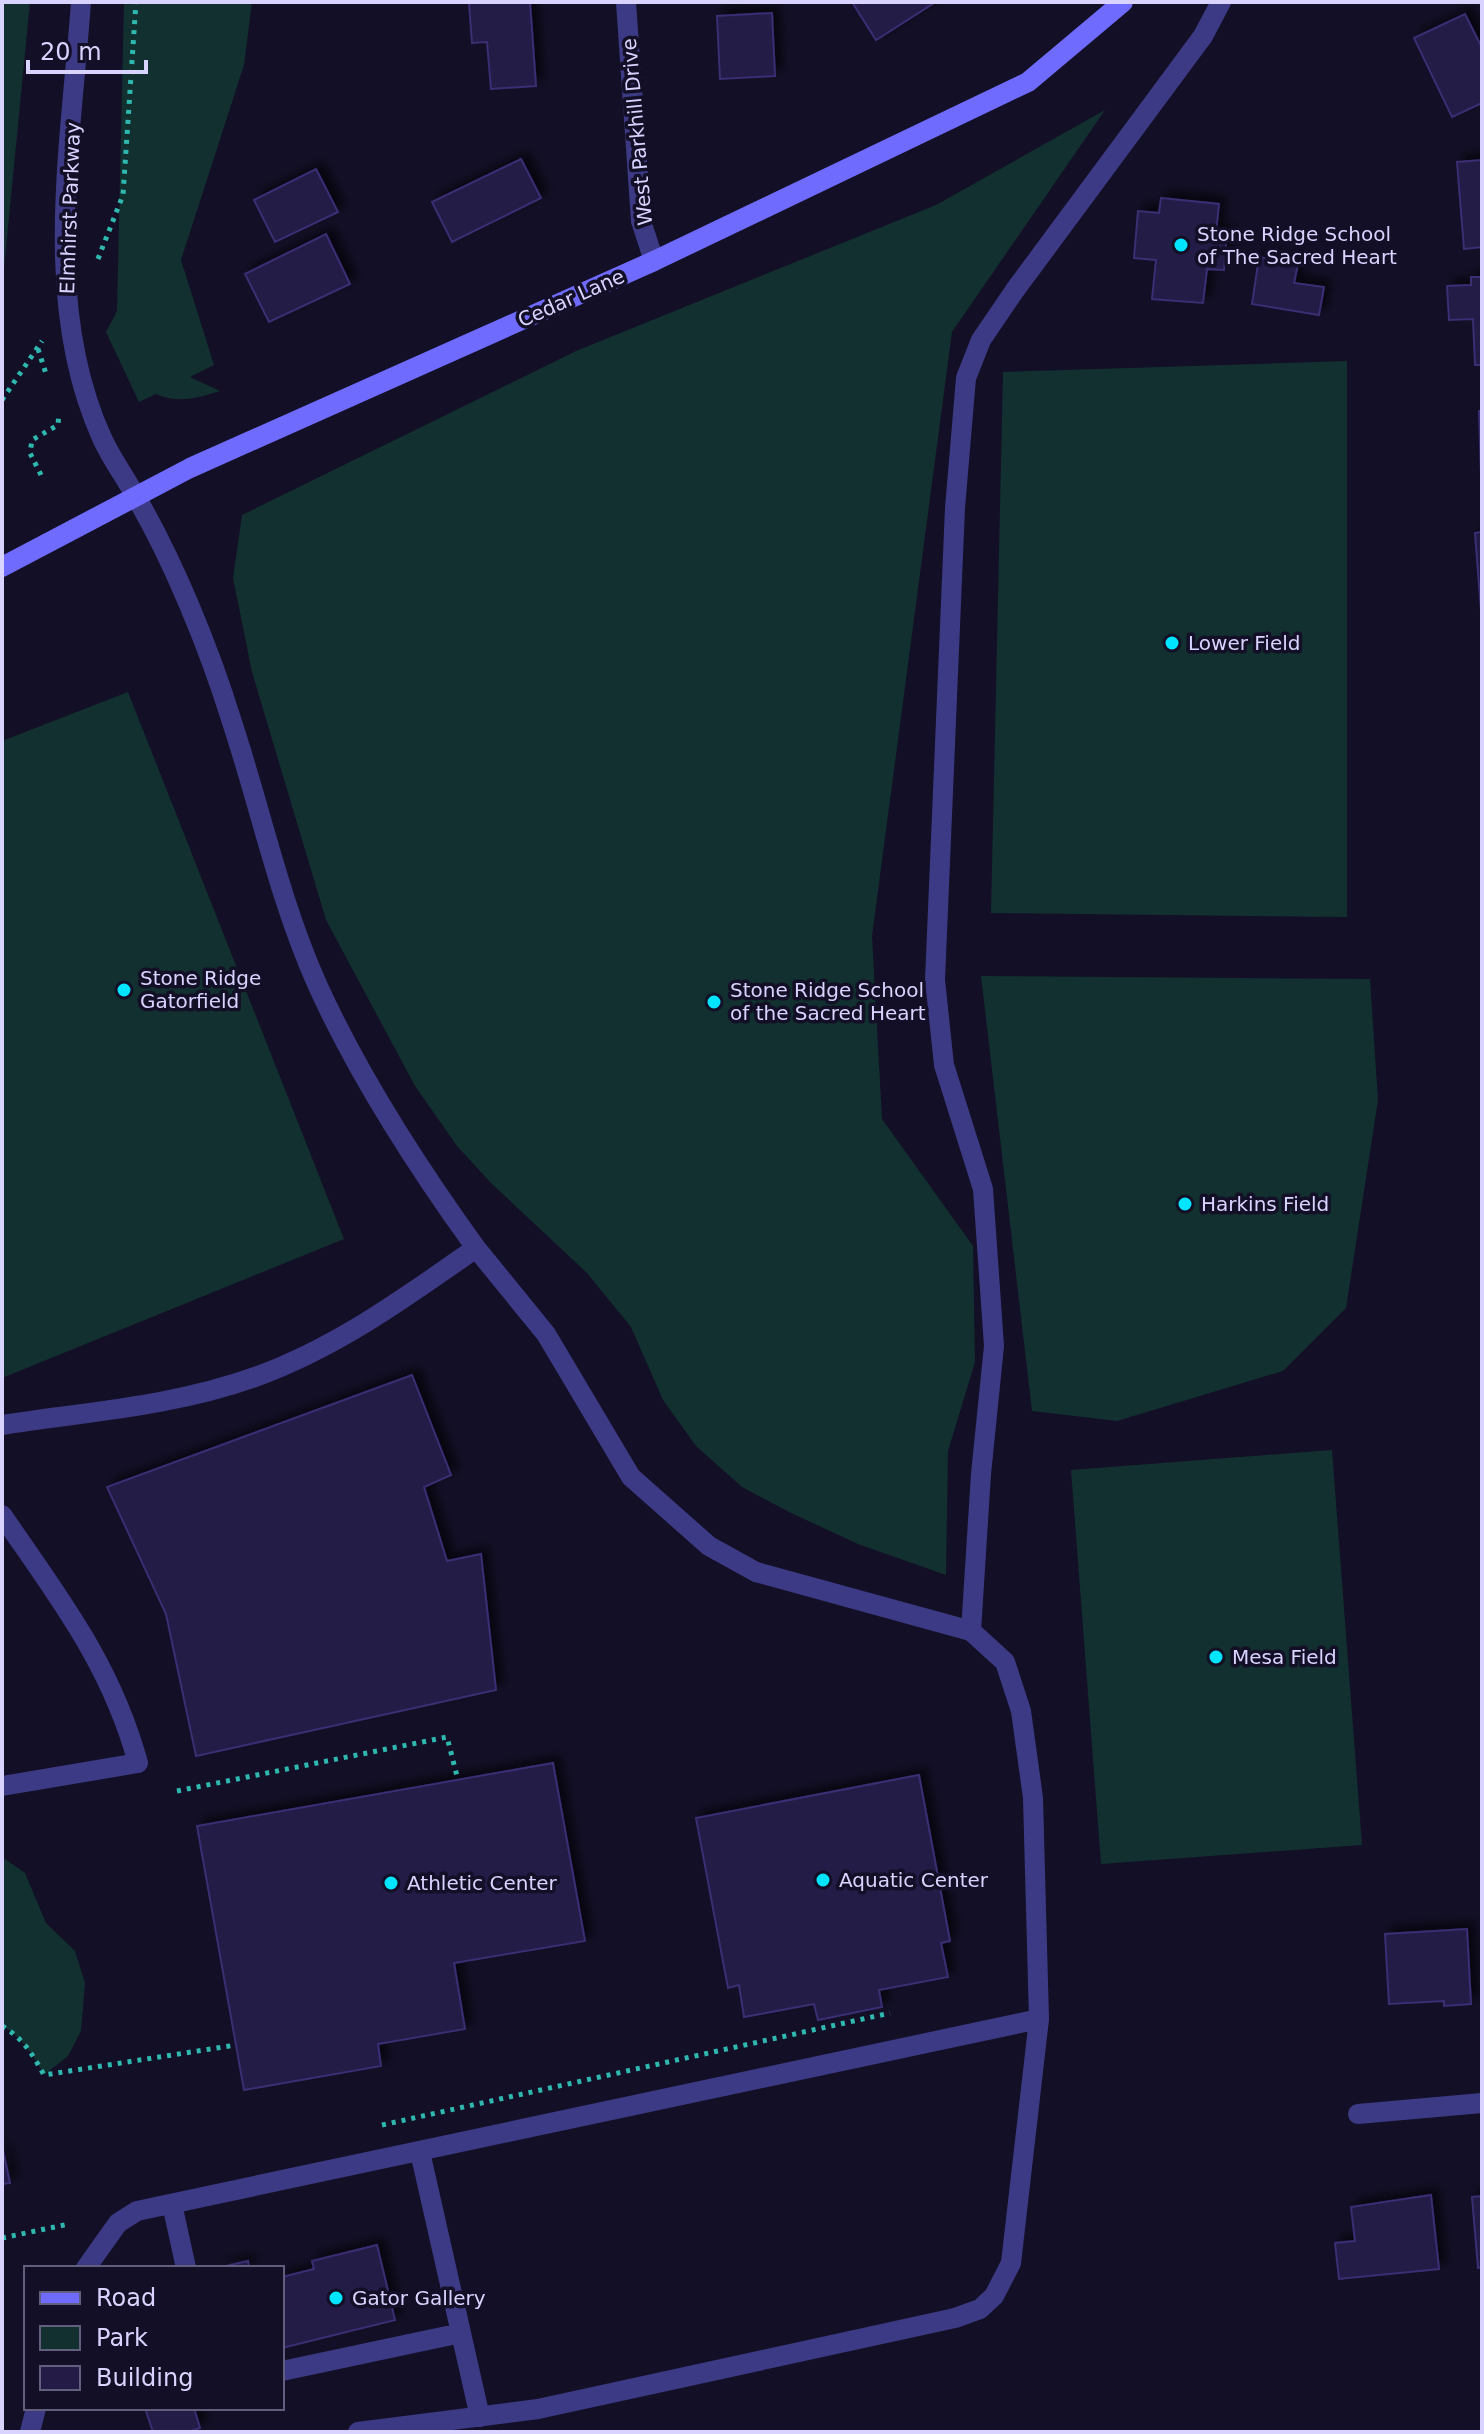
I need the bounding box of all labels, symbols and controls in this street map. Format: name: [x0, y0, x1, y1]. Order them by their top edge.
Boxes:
scale bar: [28, 24, 146, 74]
street label: West Parkhill Drive: [617, 37, 657, 227]
text: 20 m: [40, 38, 102, 66]
street label: Elmhirst Parkway: [55, 121, 85, 295]
place label: Stone Ridge School of The Sacred Heart: [1197, 222, 1397, 269]
marker: Stone Ridge School of The Sacred Heart: [1172, 236, 1190, 254]
street label: Cedar Lane: [514, 264, 628, 332]
place label: Lower Field: [1188, 631, 1300, 655]
marker: Lower Field: [1163, 634, 1181, 652]
place label: Stone Ridge Gatorfield: [140, 966, 261, 1013]
place label: Stone Ridge School of the Sacred Heart: [730, 978, 926, 1025]
marker: Stone Ridge Gatorfield: [115, 981, 133, 999]
marker: Stone Ridge School of the Sacred Heart: [705, 993, 723, 1011]
place label: Harkins Field: [1201, 1192, 1329, 1216]
marker: Harkins Field: [1176, 1195, 1194, 1213]
place label: Mesa Field: [1232, 1645, 1337, 1669]
marker: Mesa Field: [1207, 1648, 1225, 1666]
place label: Aquatic Center: [839, 1868, 989, 1892]
place label: Athletic Center: [407, 1871, 558, 1895]
marker: Aquatic Center: [814, 1871, 832, 1889]
marker: Athletic Center: [382, 1874, 400, 1892]
legend: [24, 2266, 284, 2410]
text: Road: [96, 2284, 156, 2312]
place label: Gator Gallery: [352, 2286, 486, 2310]
marker: Gator Gallery: [327, 2289, 345, 2307]
text: Park: [96, 2324, 148, 2352]
text: Building: [96, 2364, 193, 2392]

